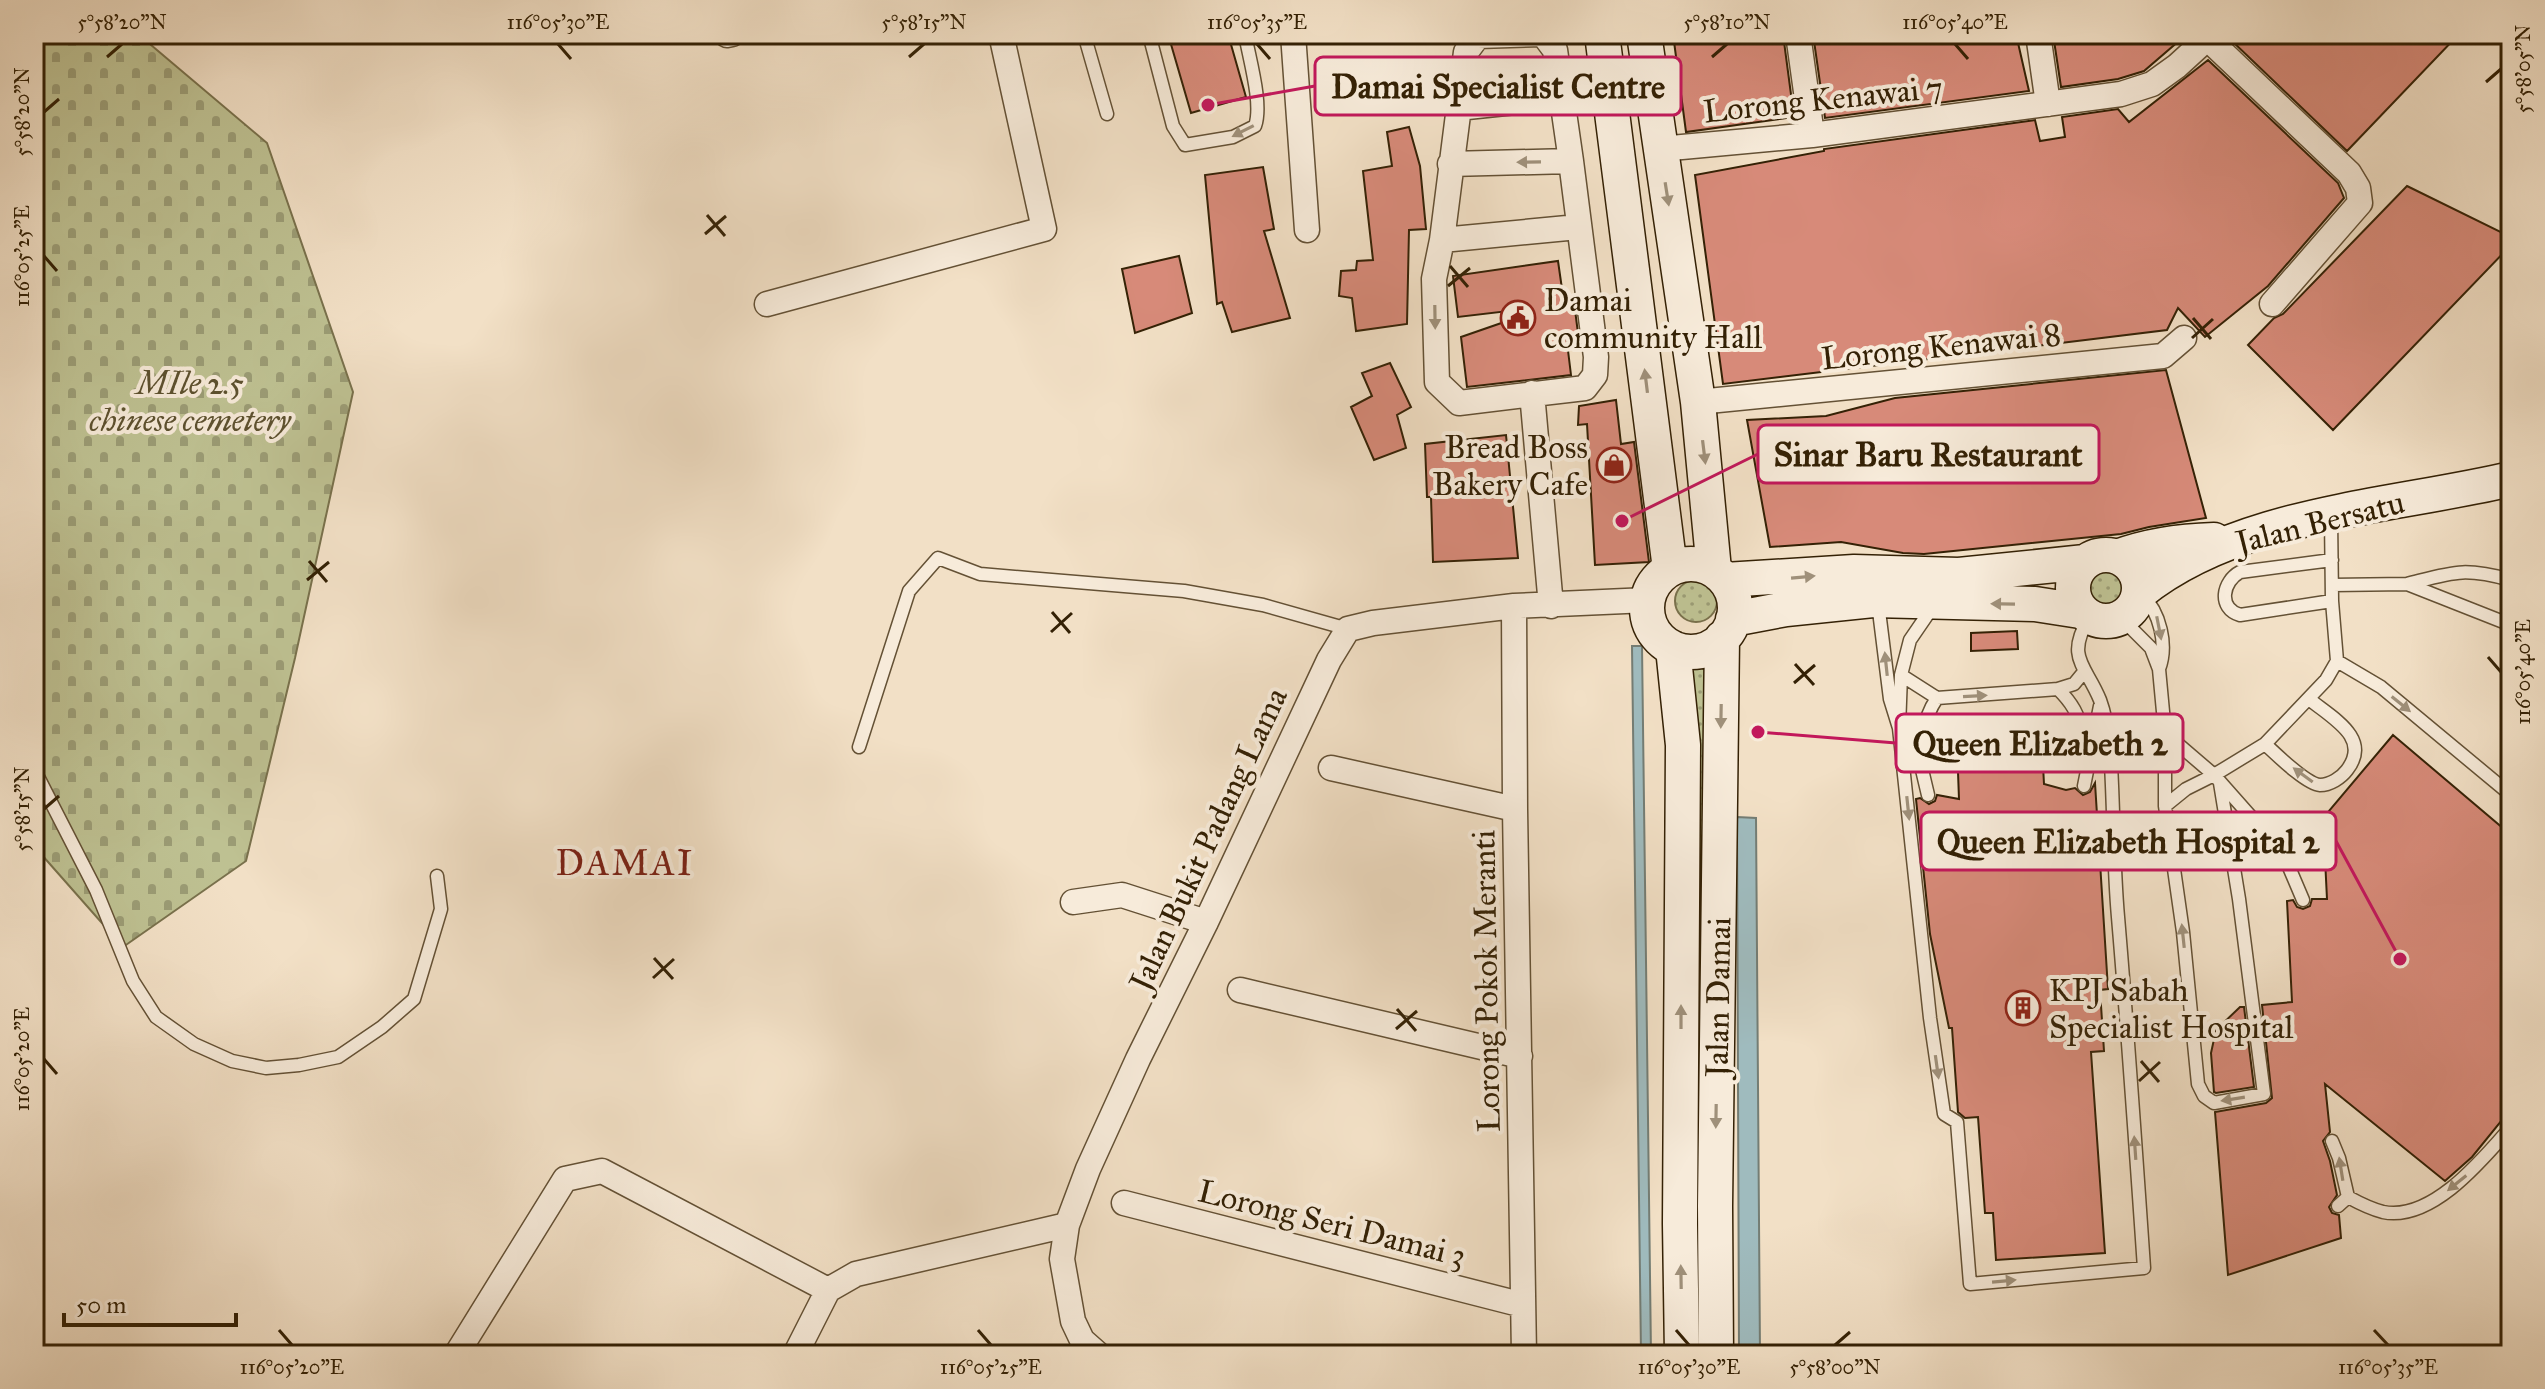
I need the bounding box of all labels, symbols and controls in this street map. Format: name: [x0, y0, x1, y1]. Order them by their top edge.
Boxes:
text: 5°58'20"N: [77, 10, 167, 34]
text: 116°05'30"E: [507, 10, 609, 34]
text: 5°58'15"N: [882, 10, 966, 34]
text: 116°05'35"E: [1207, 10, 1307, 34]
text: 5°58'10"N: [1683, 10, 1771, 34]
text: 116°05'40"E: [1902, 10, 2008, 34]
text: 5°58'05"N: [2511, 25, 2535, 113]
callout: Damai Specialist Centre: [1315, 57, 1681, 115]
text: Damai Specialist Centre: [1331, 66, 1665, 107]
text: 5°58'20"N: [10, 67, 34, 157]
street label: Lorong Kenawai 7: [1701, 68, 1945, 131]
one-way arrow: [1231, 124, 1254, 138]
one-way arrow: [1516, 156, 1541, 169]
one-way arrow: [1661, 182, 1674, 207]
text: 116°05'25"E: [10, 205, 34, 307]
place label: Damai community Hall: [1544, 281, 1762, 357]
public building icon: Damai community Hall: [1499, 299, 1537, 337]
one-way arrow: [1429, 305, 1441, 330]
street label: Lorong Kenawai 8: [1819, 315, 2063, 378]
park label: MIle 2.5 chinese cemetery: [89, 364, 292, 440]
one-way arrow: [1639, 368, 1652, 393]
callout: Sinar Baru Restaurant: [1758, 425, 2099, 483]
place label: Bread Boss Bakery Cafe: [1432, 428, 1588, 504]
text: Sinar Baru Restaurant: [1773, 434, 2084, 475]
one-way arrow: [1698, 440, 1711, 465]
shop icon: Bread Boss Bakery Cafe: [1595, 446, 1633, 484]
street label: Jalan Bersatu: [2229, 483, 2408, 563]
one-way arrow: [1791, 570, 1816, 583]
one-way arrow: [1990, 598, 2015, 610]
one-way arrow: [2153, 616, 2166, 641]
text: 116°05'40"E: [2511, 619, 2535, 725]
one-way arrow: [1879, 651, 1892, 676]
street label: Jalan Bukit Padang Lama: [1120, 681, 1296, 999]
one-way arrow: [1963, 689, 1988, 702]
one-way arrow: [2391, 695, 2411, 712]
one-way arrow: [1715, 704, 1728, 729]
callout: Queen Elizabeth 2: [1896, 714, 2183, 772]
text: Queen Elizabeth 2: [1913, 723, 2169, 764]
text: 5°58'15"N: [10, 767, 34, 851]
one-way arrow: [2292, 767, 2314, 783]
one-way arrow: [1901, 796, 1914, 821]
callout: Queen Elizabeth Hospital 2: [1921, 812, 2336, 870]
text: Queen Elizabeth Hospital 2: [1937, 821, 2321, 862]
street label: Lorong Pokok Meranti: [1464, 829, 1509, 1132]
district label: DAMAI: [556, 841, 694, 885]
street label: Jalan Damai: [1698, 916, 1739, 1080]
one-way arrow: [2177, 923, 2190, 948]
place label: KPJ Sabah Specialist Hospital: [2049, 971, 2294, 1047]
building icon: KPJ Sabah Specialist Hospital: [2004, 989, 2042, 1027]
one-way arrow: [1675, 1004, 1687, 1029]
text: 116°05'20"E: [10, 1007, 34, 1111]
one-way arrow: [1931, 1055, 1944, 1080]
one-way arrow: [2220, 1094, 2245, 1106]
one-way arrow: [1710, 1104, 1722, 1129]
one-way arrow: [2128, 1135, 2141, 1160]
one-way arrow: [2334, 1156, 2347, 1181]
street label: Lorong Seri Damai 3: [1194, 1171, 1470, 1276]
one-way arrow: [2447, 1174, 2467, 1191]
one-way arrow: [1674, 1264, 1687, 1289]
one-way arrow: [1992, 1274, 2017, 1287]
scale bar: [64, 1277, 236, 1327]
text: 50 m: [76, 1290, 126, 1320]
text: 116°05'20"E: [240, 1355, 344, 1379]
text: 116°05'25"E: [940, 1355, 1042, 1379]
text: 116°05'30"E: [1638, 1355, 1740, 1379]
text: 5°58'00"N: [1789, 1355, 1881, 1379]
text: 116°05'35"E: [2338, 1355, 2438, 1379]

